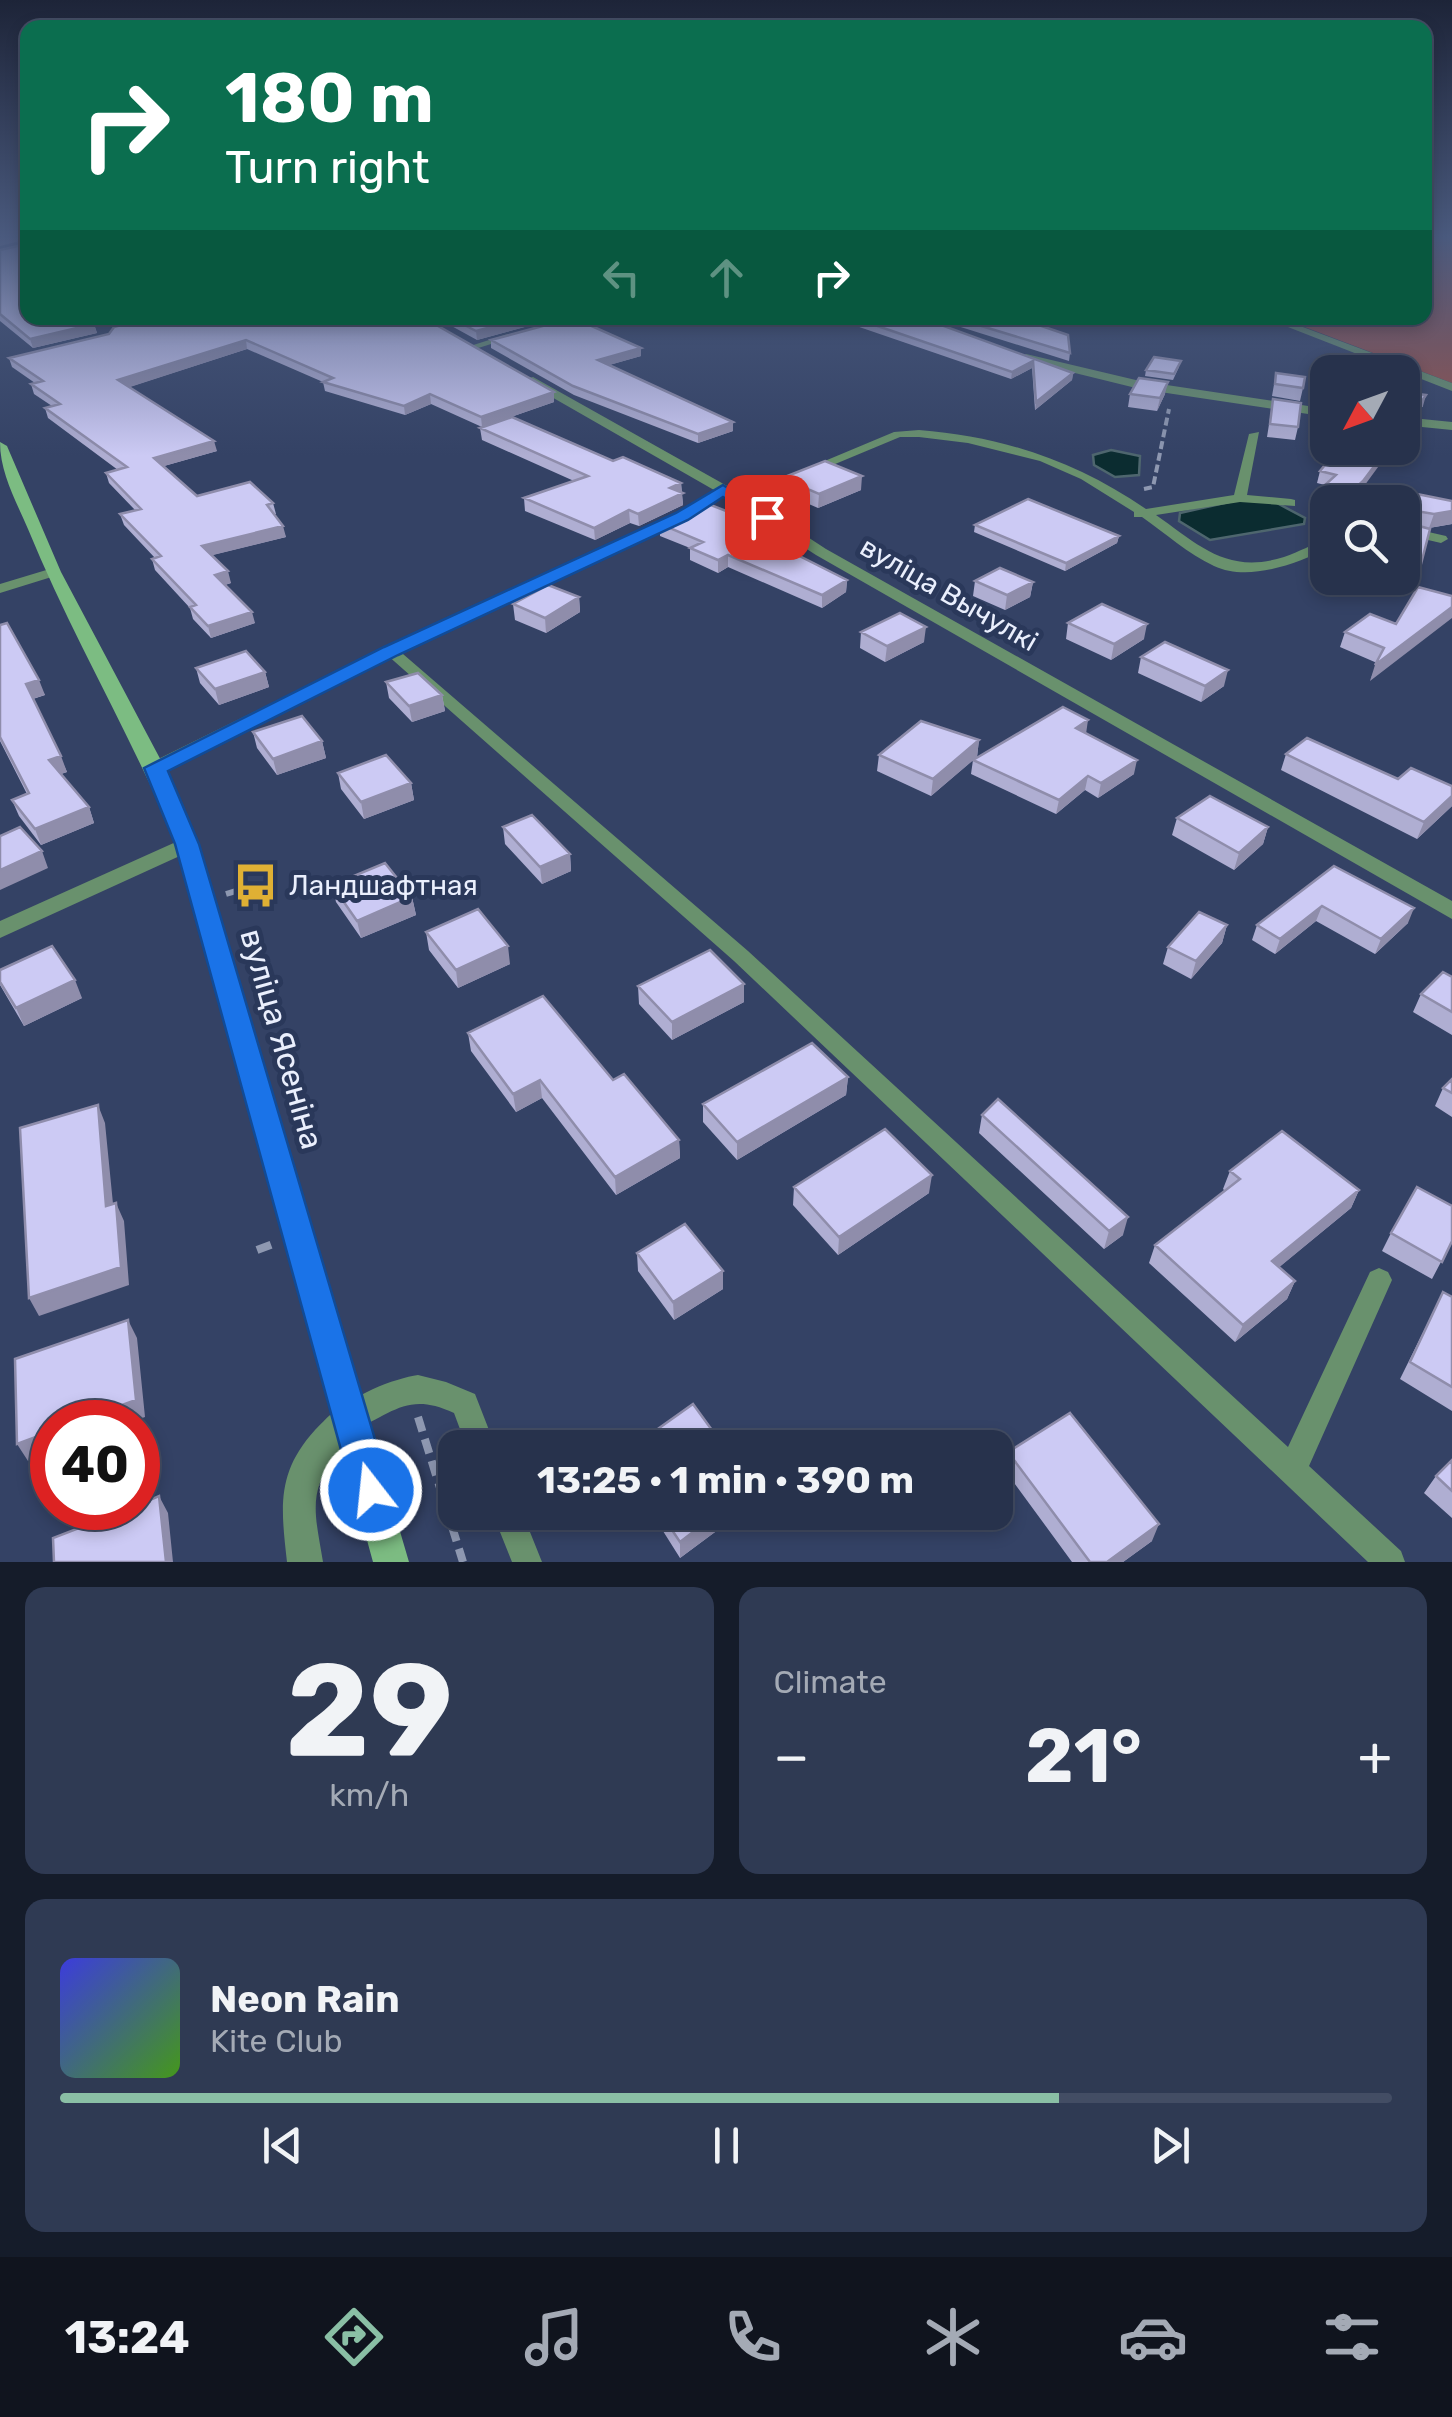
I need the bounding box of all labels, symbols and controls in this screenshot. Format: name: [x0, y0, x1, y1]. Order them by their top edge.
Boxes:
text: 180 m: [225, 57, 434, 140]
icon: right: [60, 60, 190, 190]
text: Turn right: [225, 141, 429, 194]
icon: left: [594, 250, 649, 305]
icon: ahead: [699, 250, 754, 305]
icon: right: [804, 250, 859, 305]
north arrow: [1310, 355, 1420, 465]
map controls: [1310, 355, 1420, 595]
pin: [725, 475, 810, 560]
button: search: [1310, 485, 1420, 595]
icon: arrive: [740, 490, 795, 545]
street label: вуліца Вычулкі: [854, 530, 1044, 658]
bus stop icon: Ландшафтная: [232, 861, 280, 909]
place label: Ландшафтная: [289, 869, 478, 902]
street label: вуліца Ясеніна: [232, 925, 332, 1153]
speed limit sign: 40: [30, 1400, 160, 1530]
position arrow: [319, 1438, 423, 1542]
text: 13:25 · 1 min · 390 m: [537, 1457, 914, 1503]
text: 29: [285, 1633, 453, 1788]
text: Climate: [774, 1663, 887, 1701]
text: 21°: [1025, 1712, 1142, 1801]
text: −: [774, 1724, 809, 1789]
text: +: [1358, 1724, 1392, 1789]
text: km/h: [329, 1776, 409, 1814]
text: Neon Rain: [210, 1976, 400, 2022]
text: Kite Club: [210, 2022, 343, 2060]
icon: previous: [255, 2118, 310, 2173]
icon: pause: [699, 2118, 754, 2173]
icon: next: [1143, 2118, 1198, 2173]
icon: directions: [319, 2302, 389, 2372]
icon: music: [519, 2302, 589, 2372]
icon: phone: [718, 2302, 788, 2372]
icon: climate: [918, 2302, 988, 2372]
icon: car: [1118, 2302, 1188, 2372]
icon: filters: [1317, 2302, 1387, 2372]
text: 13:24: [65, 2311, 190, 2364]

